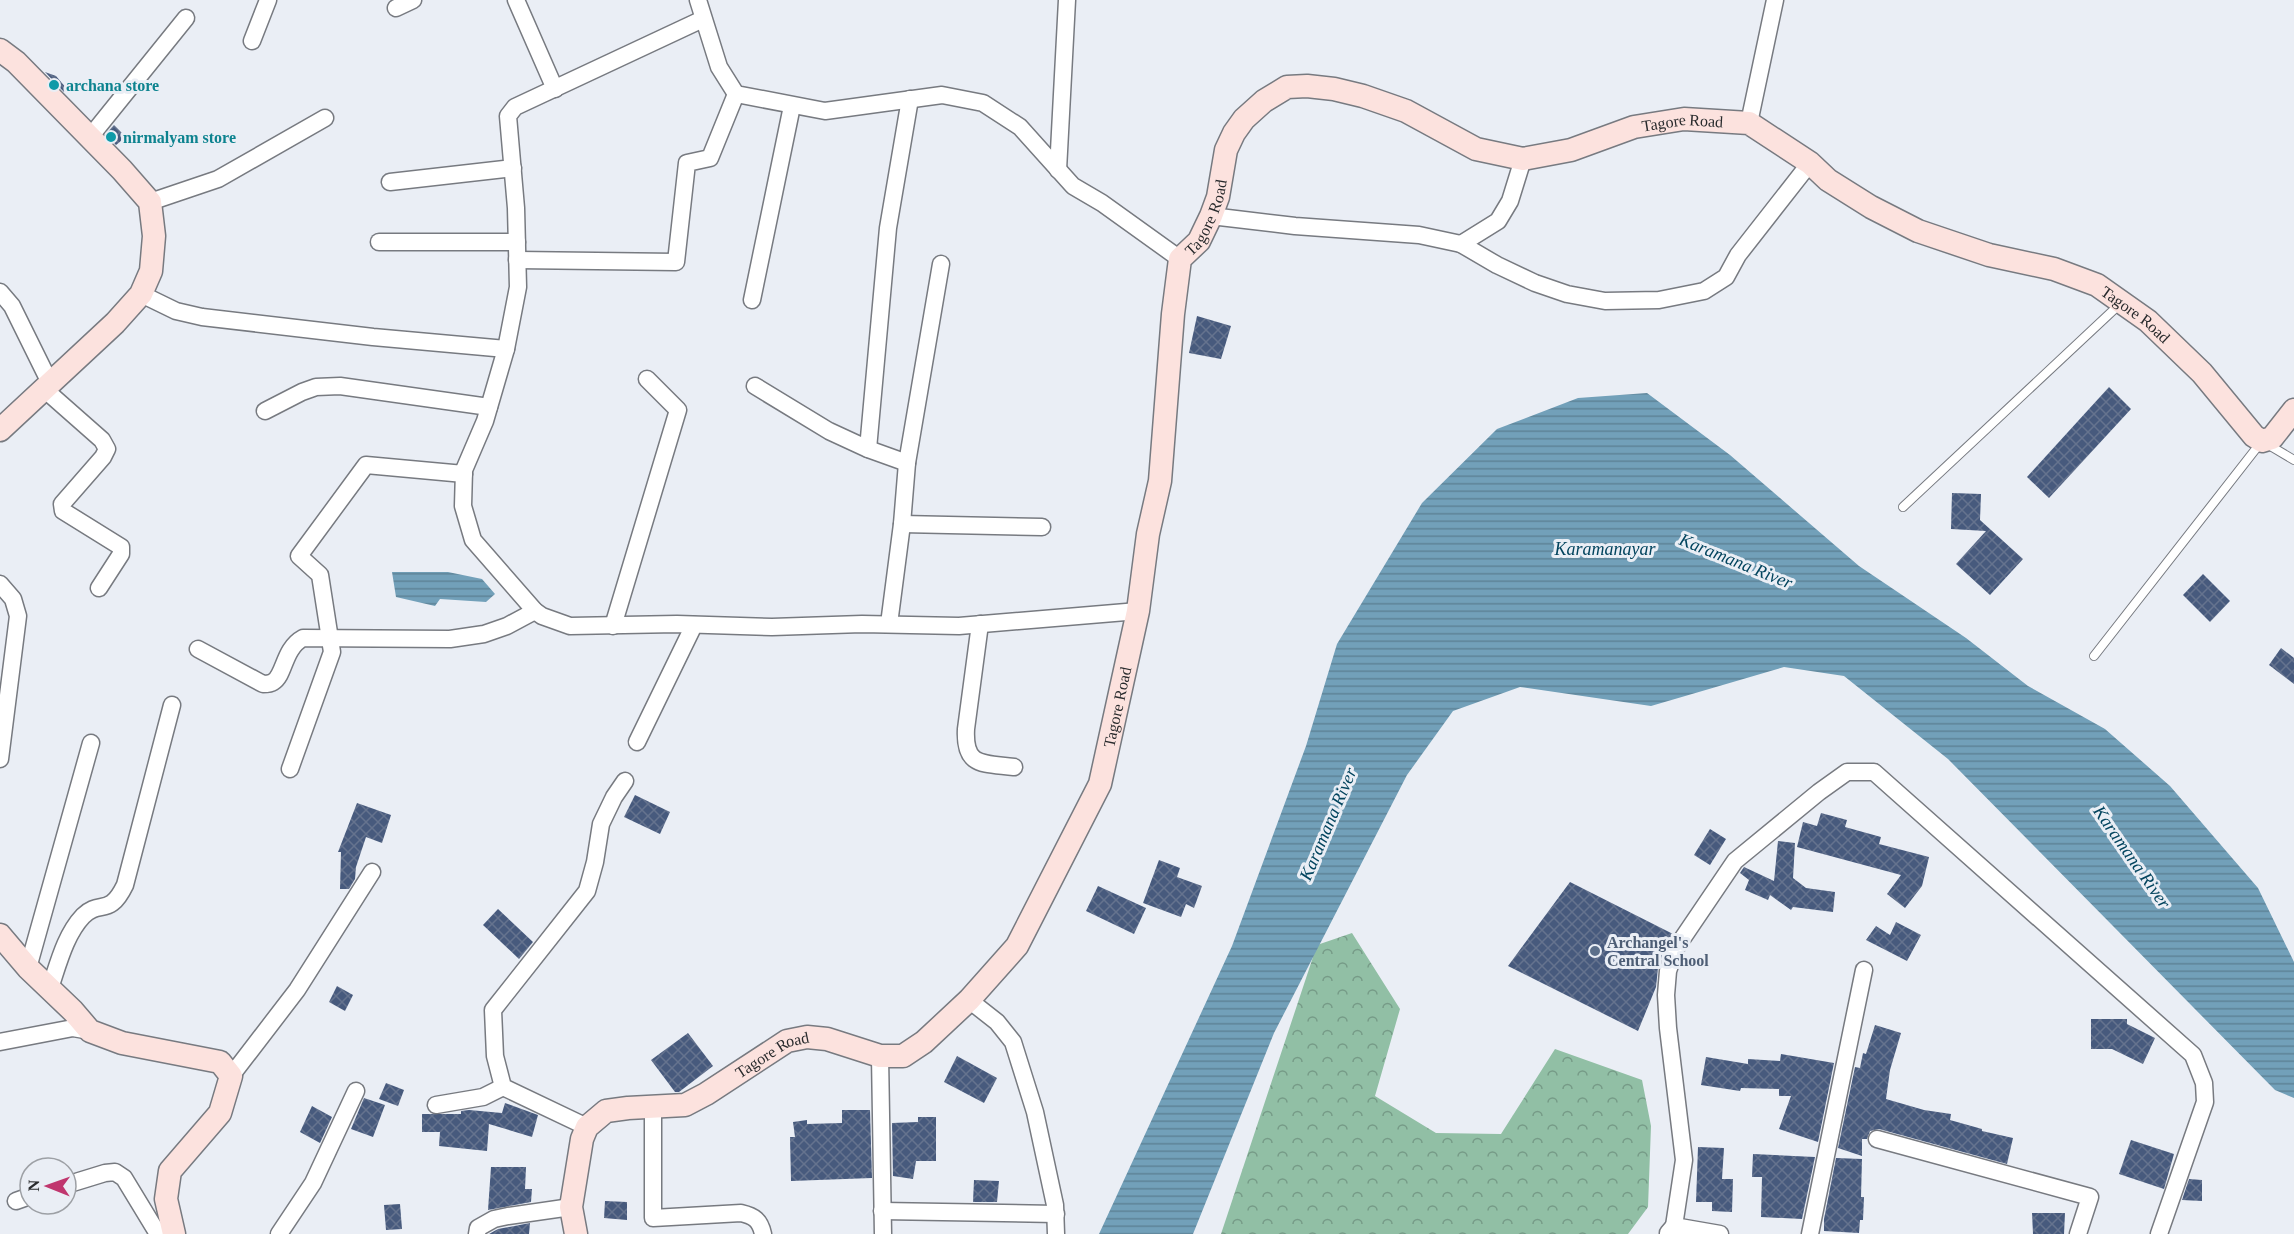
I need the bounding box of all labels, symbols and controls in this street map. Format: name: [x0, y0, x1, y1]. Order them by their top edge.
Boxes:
place label: archana store: [66, 77, 159, 94]
marker: archana store: [47, 78, 61, 92]
street label: Tagore Road: [1641, 111, 1724, 135]
place label: nirmalyam store: [123, 129, 236, 147]
marker: nirmalyam store: [104, 130, 118, 144]
street label: Tagore Road: [1182, 178, 1230, 259]
street label: Tagore Road: [2098, 283, 2173, 346]
water label: Karamana River: [1675, 529, 1797, 593]
water label: Karamanayar: [1553, 539, 1656, 559]
street label: Tagore Road: [1100, 665, 1134, 749]
water label: Karamana River: [1295, 764, 1361, 884]
water label: Karamana River: [2089, 801, 2175, 913]
place label: Archangel's Central School: [1607, 934, 1709, 969]
marker: Archangel's Central School: [1588, 944, 1602, 958]
street label: Tagore Road: [732, 1029, 810, 1081]
north arrow: [18, 1156, 78, 1216]
text: N: [25, 1179, 42, 1192]

